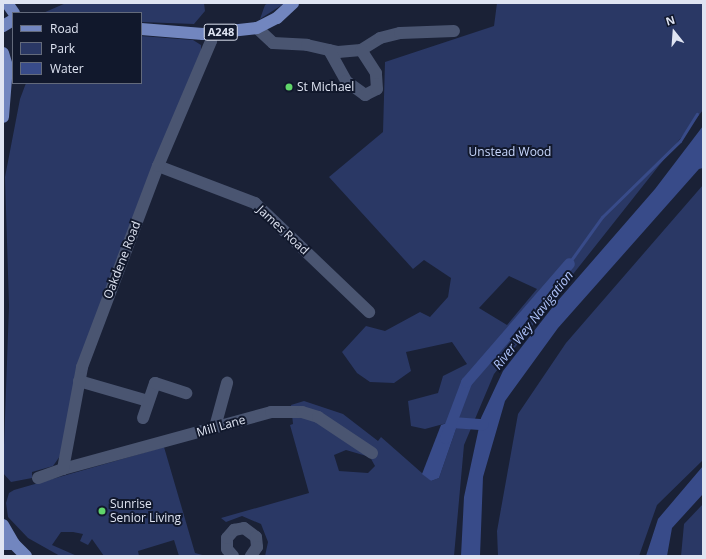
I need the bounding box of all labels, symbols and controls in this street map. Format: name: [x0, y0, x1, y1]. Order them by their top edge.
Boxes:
legend: [12, 12, 142, 84]
north arrow: [654, 12, 694, 52]
text: N: [664, 12, 677, 29]
text: Road: [50, 20, 79, 37]
road number: A248: [203, 23, 239, 41]
text: Park: [50, 40, 75, 57]
text: Water: [50, 60, 84, 77]
place label: St Michael: [297, 80, 354, 94]
marker: St Michael: [284, 82, 294, 92]
park label: Unstead Wood: [469, 145, 551, 159]
street label: James Road: [254, 202, 312, 258]
street label: Oakdene Road: [101, 219, 143, 301]
water label: River Wey Navigation: [490, 268, 576, 372]
street label: Mill Lane: [195, 412, 247, 440]
place label: Sunrise Senior Living: [110, 497, 181, 525]
marker: Sunrise Senior Living: [97, 506, 107, 516]

